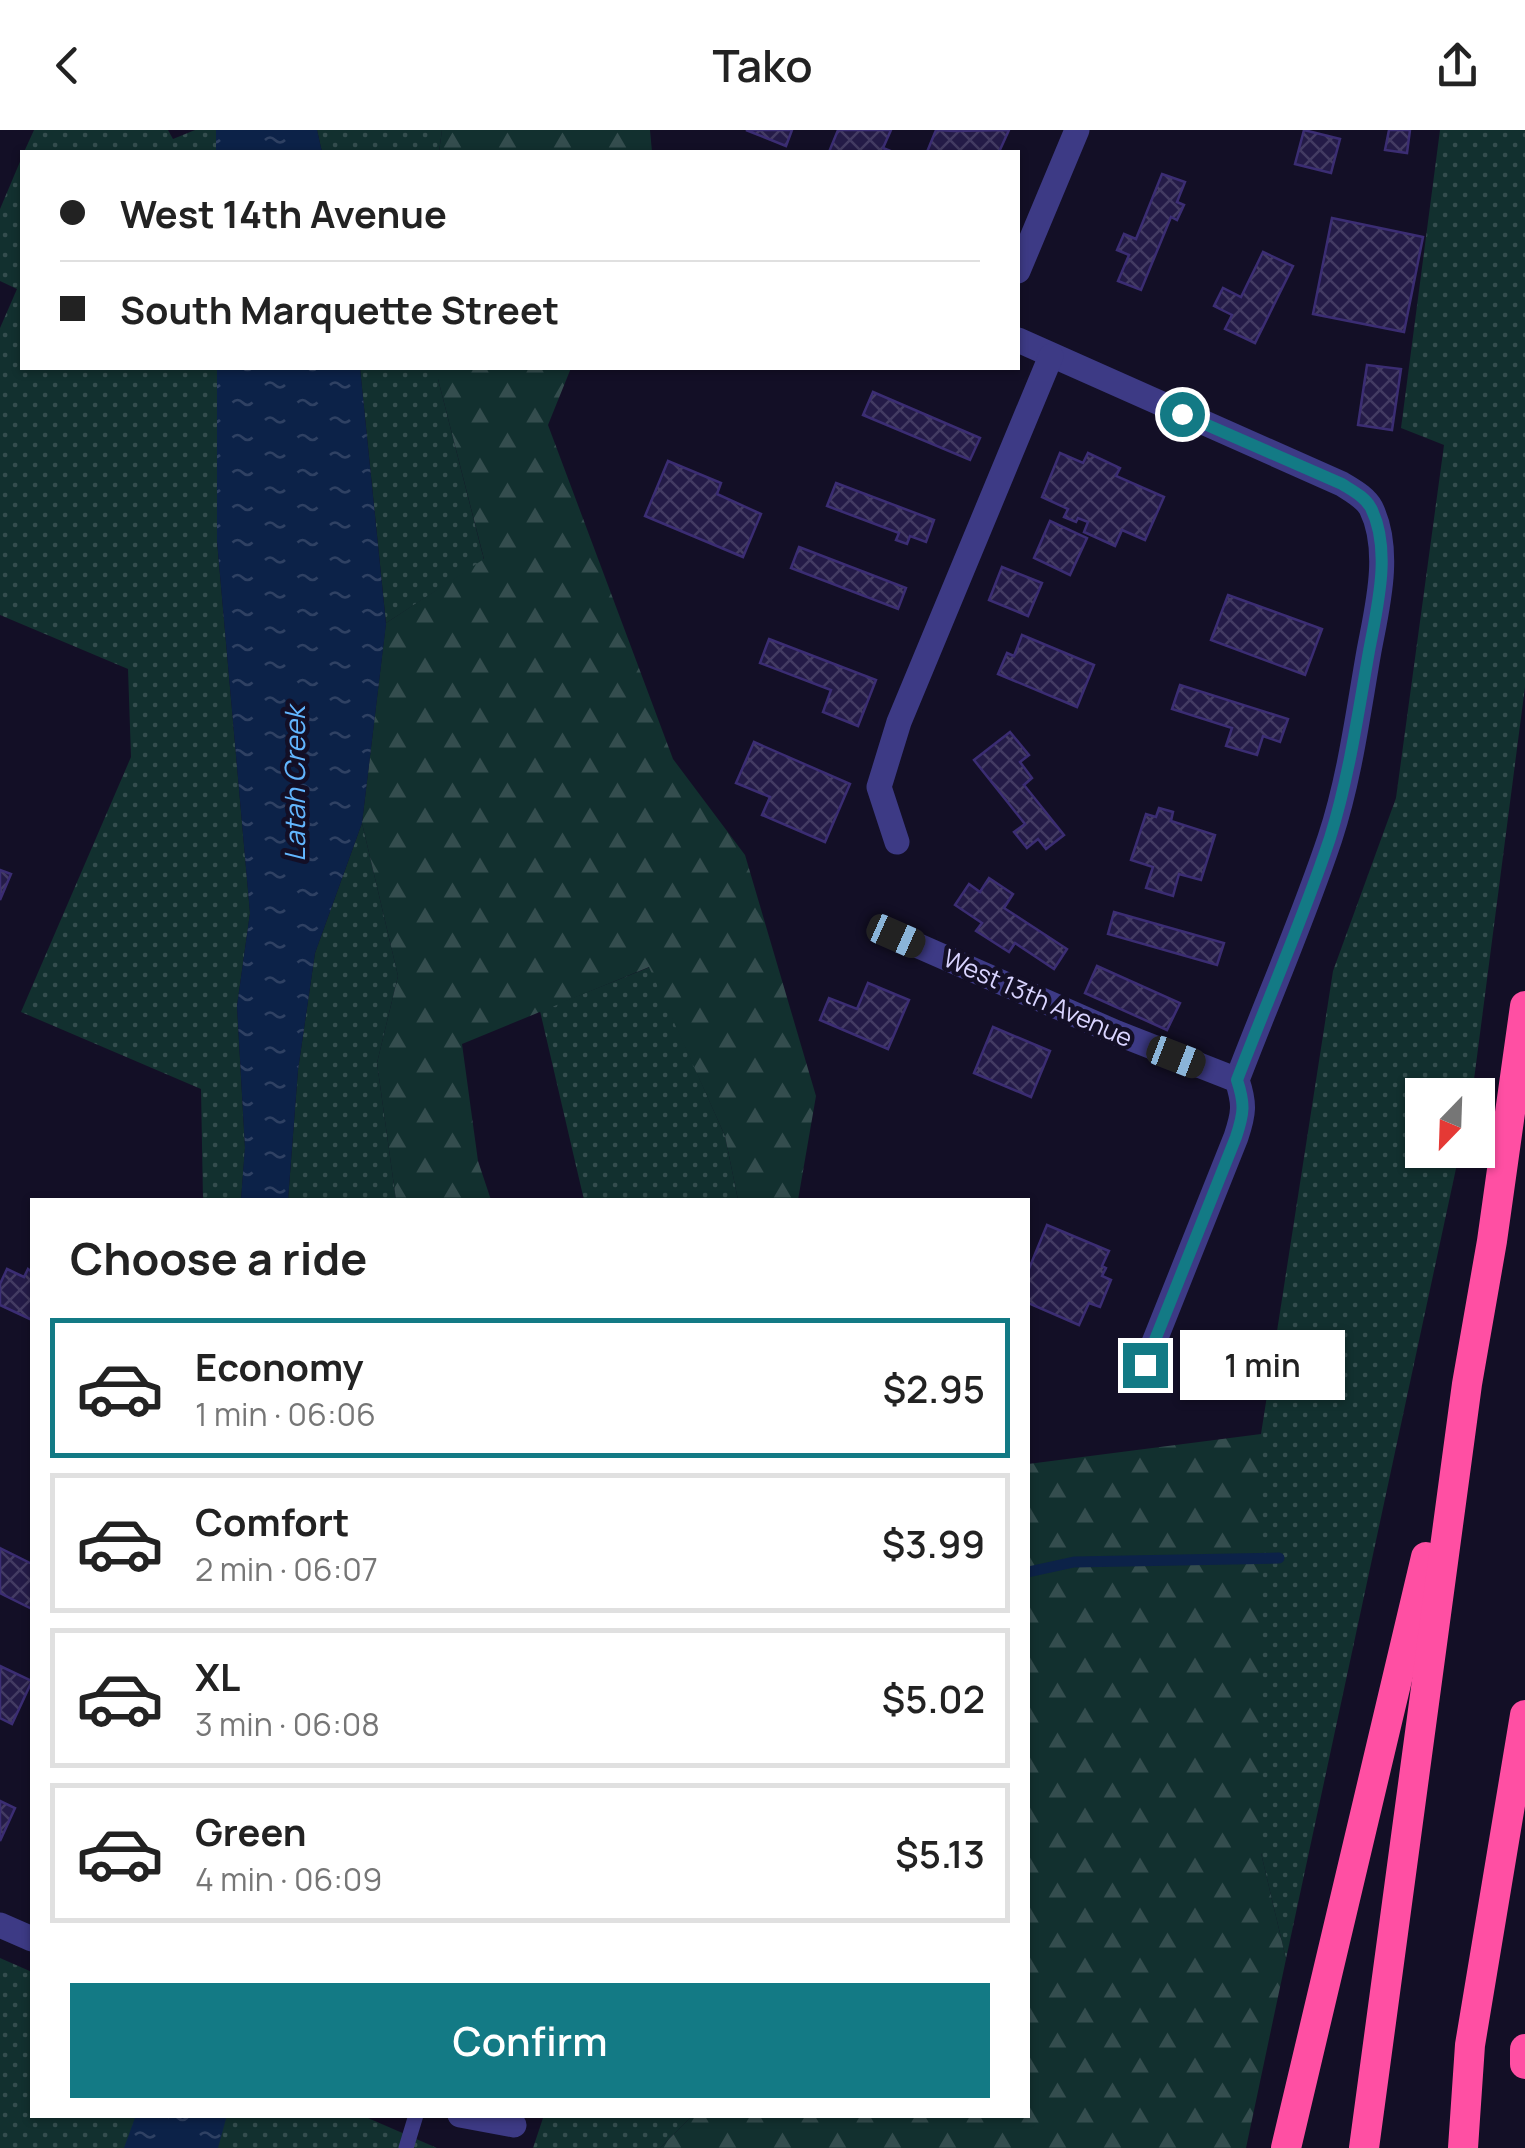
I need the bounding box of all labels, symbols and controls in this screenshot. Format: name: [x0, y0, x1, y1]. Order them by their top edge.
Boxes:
text: Tako: [712, 34, 813, 96]
icon: back: [40, 38, 95, 93]
icon: share: [1430, 38, 1485, 93]
text: West 14th Avenue: [120, 187, 447, 239]
text: South Marquette Street: [120, 283, 559, 335]
route start: [1160, 392, 1205, 437]
water label: Latah Creek: [275, 702, 313, 862]
car: [862, 910, 930, 962]
street label: West 13th Avenue: [938, 940, 1138, 1055]
car: [1143, 1032, 1209, 1082]
north arrow: [1405, 1078, 1495, 1168]
map controls: [1405, 1078, 1495, 1168]
text: Choose a ride: [70, 1227, 367, 1289]
callout: 1 min: [1180, 1330, 1345, 1400]
text: Economy: [195, 1340, 364, 1392]
icon: car: [75, 1343, 165, 1433]
route end: [1123, 1343, 1168, 1388]
text: 1 min: [1224, 1343, 1301, 1387]
text: $2.95: [883, 1362, 985, 1414]
text: 1 min · 06:06: [195, 1392, 376, 1436]
text: Comfort: [195, 1495, 349, 1547]
icon: car: [75, 1498, 165, 1588]
text: $3.99: [882, 1517, 985, 1569]
text: 2 min · 06:07: [195, 1547, 378, 1591]
text: XL: [195, 1650, 240, 1702]
icon: car: [75, 1653, 165, 1743]
text: $5.02: [882, 1672, 985, 1724]
text: 3 min · 06:08: [195, 1702, 380, 1746]
text: Green: [195, 1805, 307, 1857]
icon: car: [75, 1808, 165, 1898]
text: $5.13: [895, 1827, 985, 1879]
text: 4 min · 06:09: [195, 1857, 382, 1901]
button: Confirm: [70, 1983, 990, 2098]

